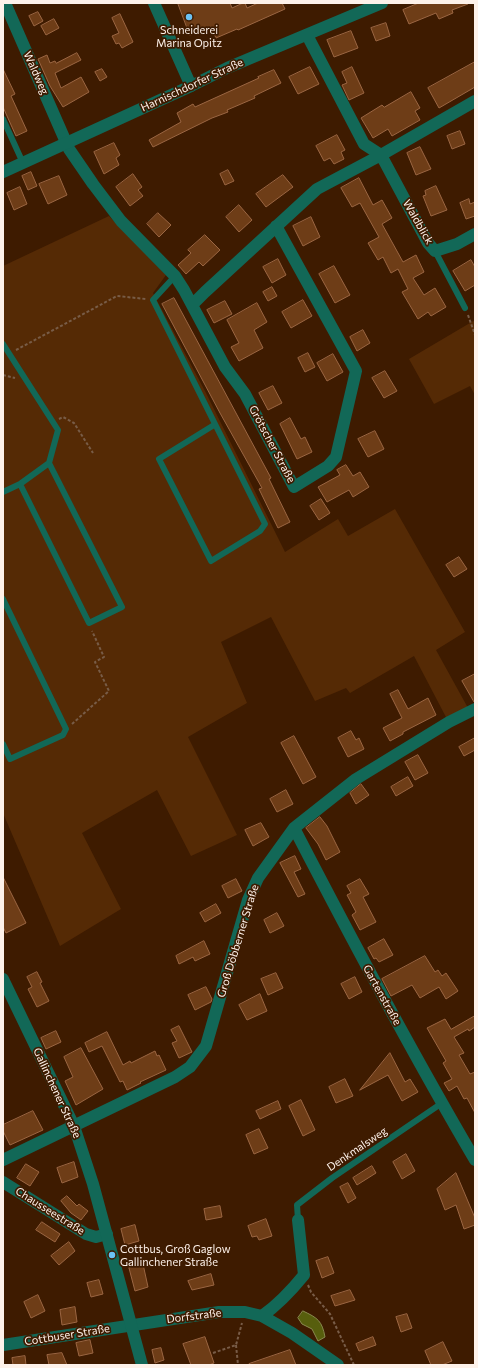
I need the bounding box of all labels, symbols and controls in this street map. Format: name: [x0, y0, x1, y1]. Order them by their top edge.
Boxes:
marker: Schneiderei Marina Opitz: [184, 12, 194, 22]
place label: Schneiderei Marina Opitz: [156, 23, 222, 49]
street label: Waldweg: [21, 49, 51, 97]
street label: Harnischdorfer Straße: [139, 55, 245, 115]
street label: Waldblick: [400, 197, 436, 247]
street label: Grötscher Straße: [246, 403, 298, 485]
street label: Groß Döbberner Straße: [215, 883, 261, 999]
street label: Gartenstraße: [360, 963, 404, 1027]
street label: Gallinchener Straße: [30, 1046, 84, 1140]
street label: Denkmalsweg: [324, 1124, 390, 1174]
street label: Chausseestraße: [13, 1184, 87, 1238]
place label: Cottbus, Groß Gaglow Gallinchener Straße: [120, 1242, 231, 1268]
marker: Cottbus, Groß Gaglow Gallinchener Straße: [107, 1250, 117, 1260]
street label: Dorfstraße: [166, 1306, 222, 1326]
street label: Cottbuser Straße: [23, 1322, 111, 1348]

